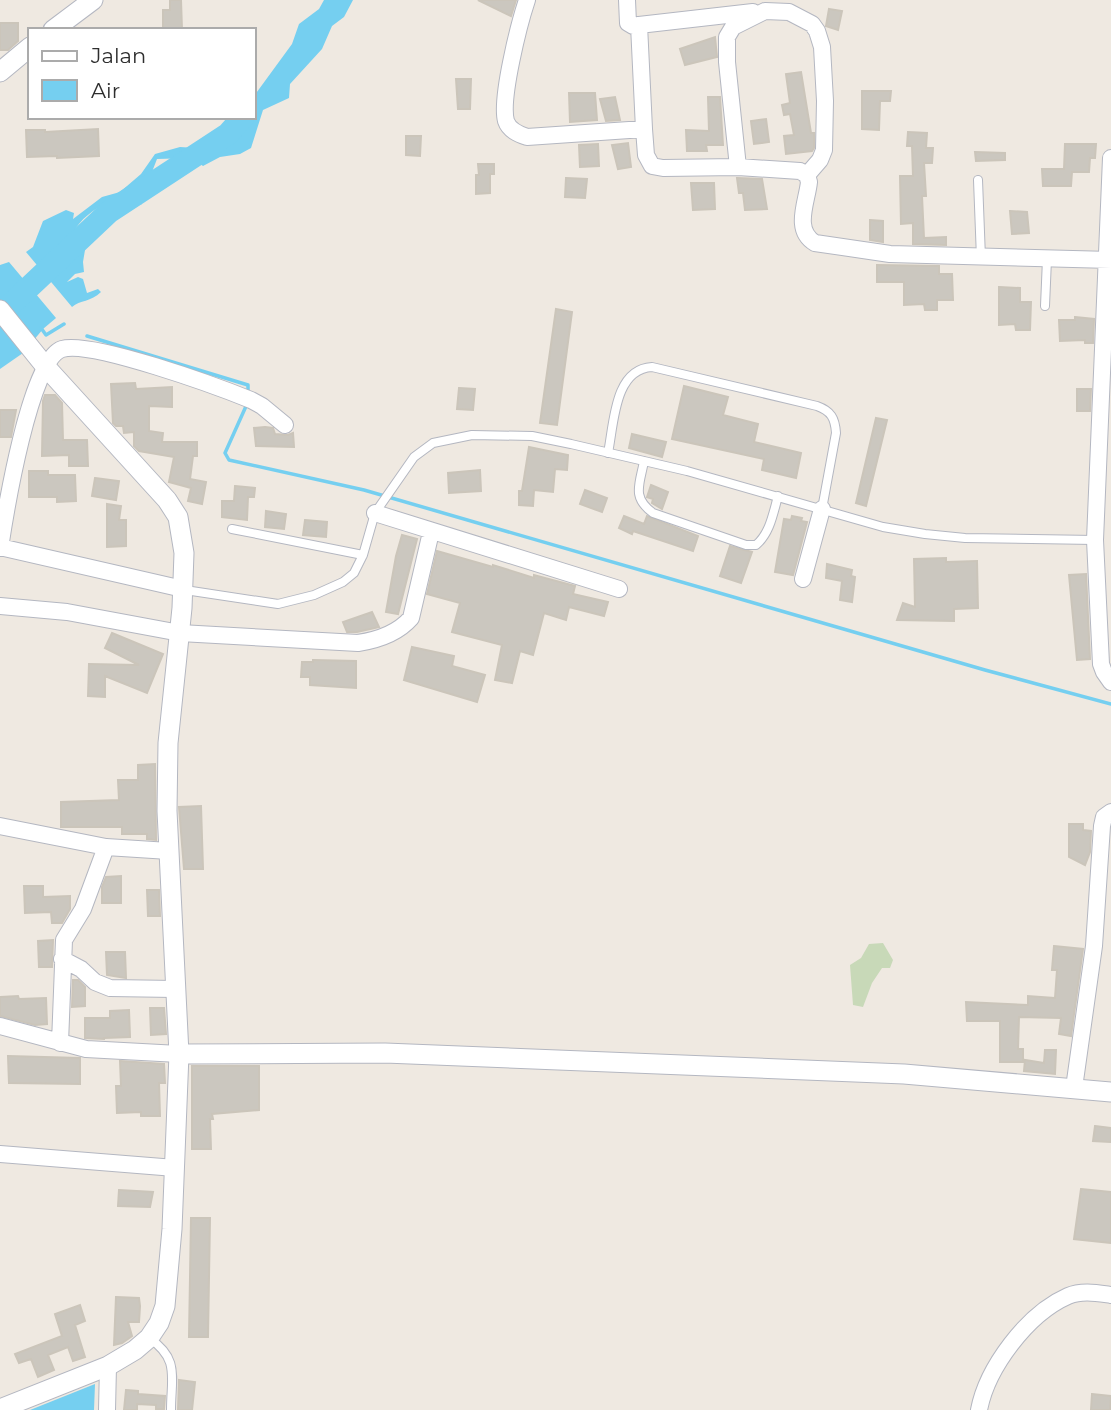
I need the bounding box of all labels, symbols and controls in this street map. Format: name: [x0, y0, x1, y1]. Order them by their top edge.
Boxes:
legend: [28, 28, 256, 119]
text: Jalan: [90, 43, 146, 68]
text: Air: [91, 78, 120, 103]

